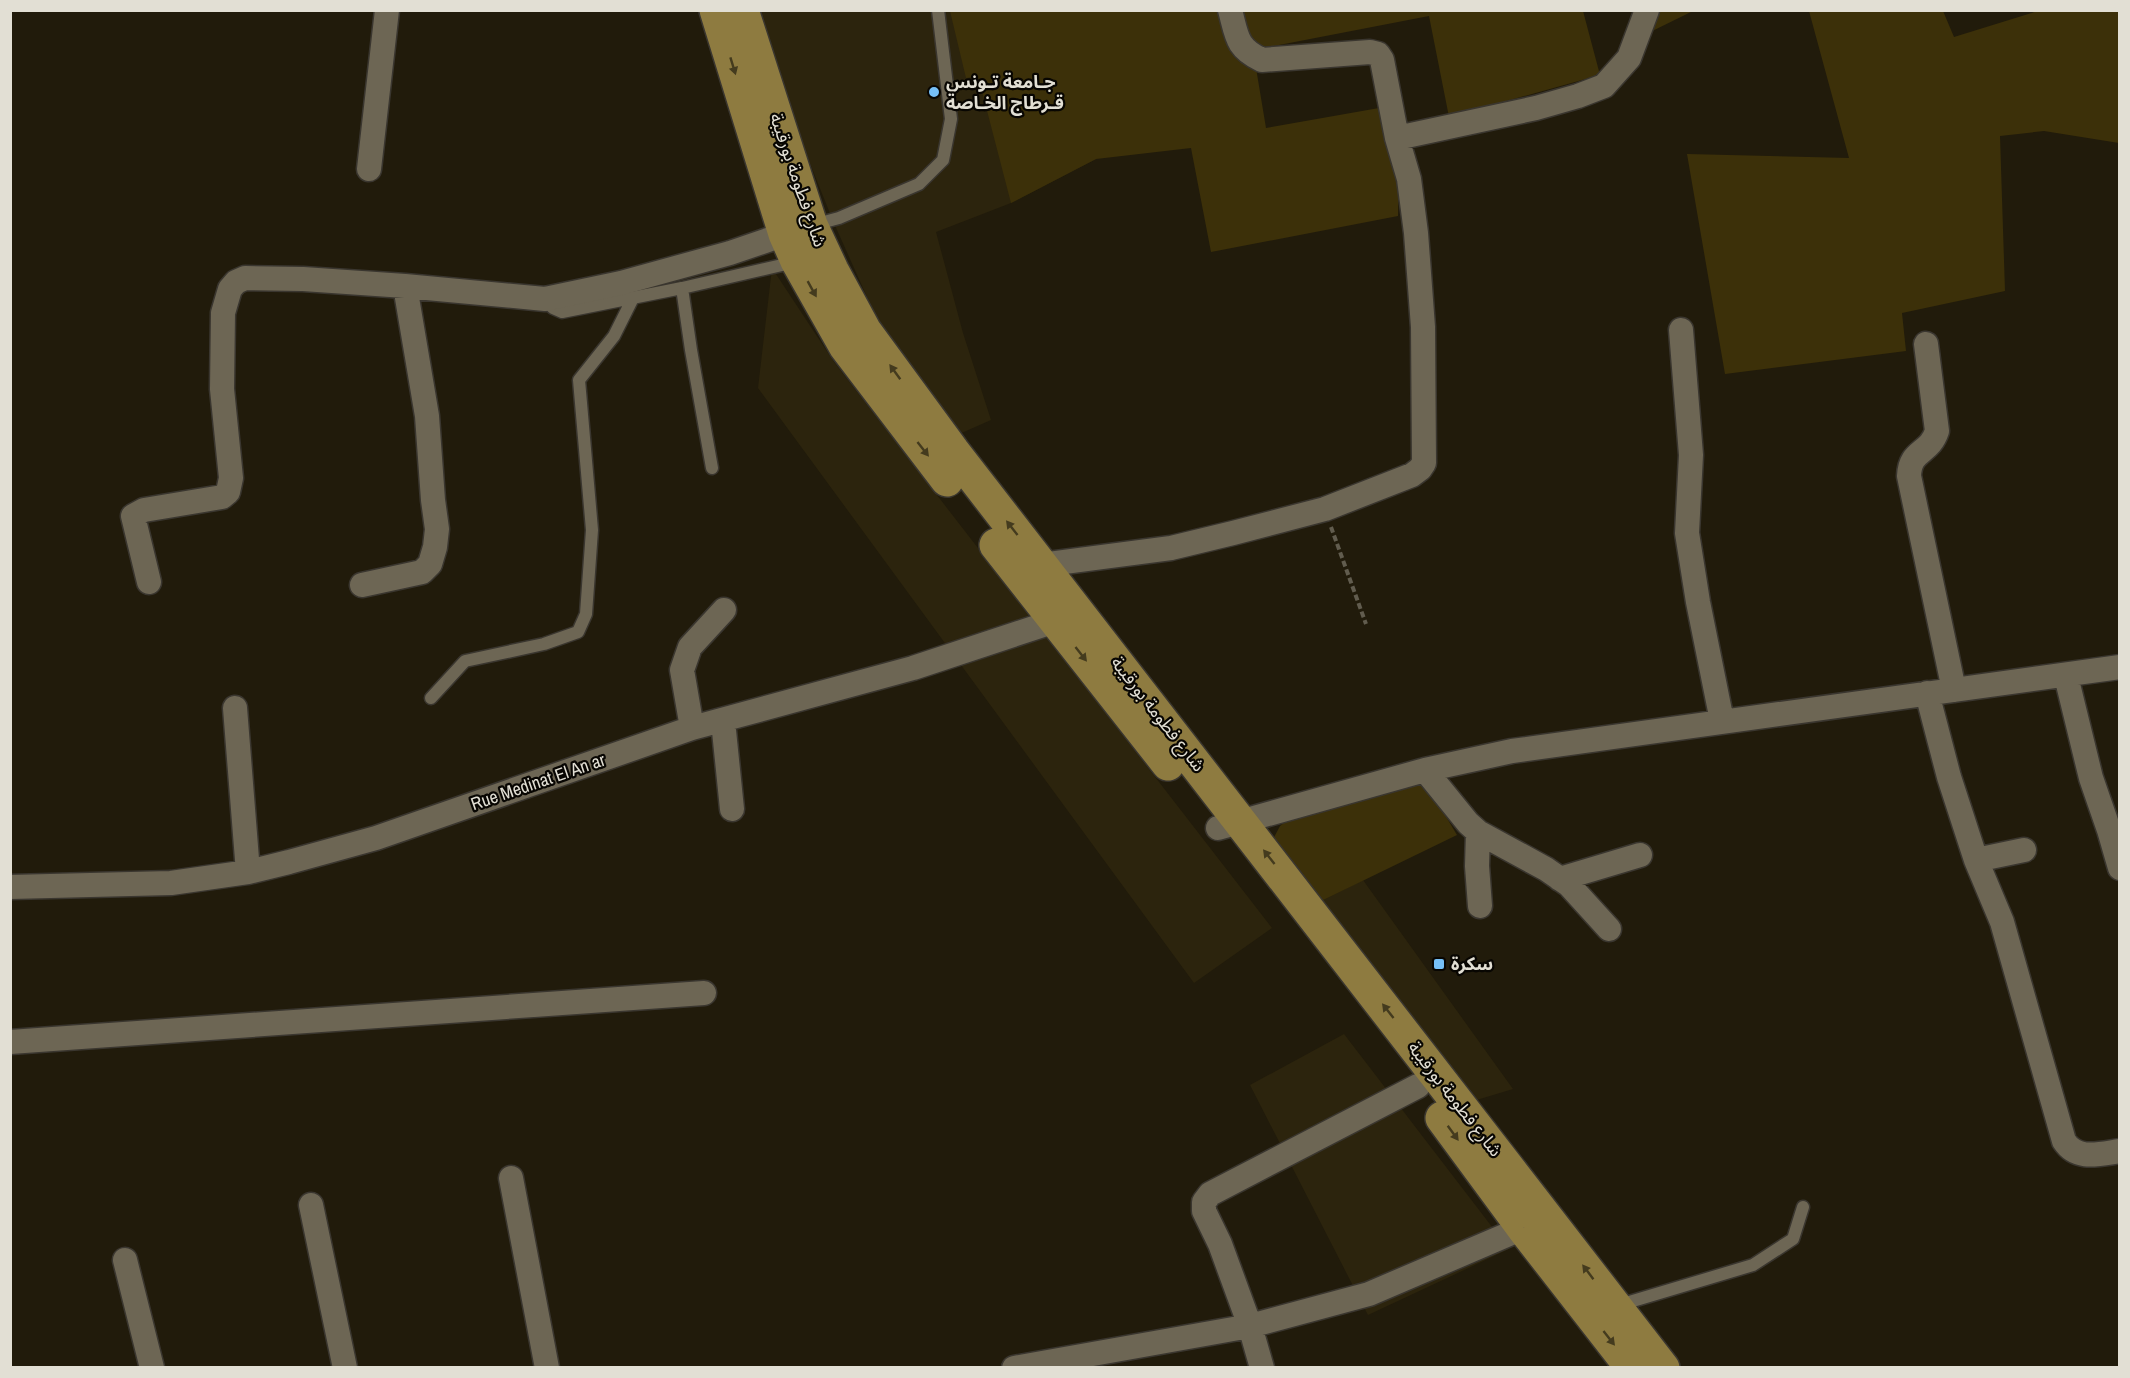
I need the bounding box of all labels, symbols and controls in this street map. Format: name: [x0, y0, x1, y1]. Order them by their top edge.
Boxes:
one-way arrow: [729, 57, 739, 75]
place label: جـامعة تـونس قـرطاج الخـاصة: [946, 69, 1064, 116]
marker: جـامعة تـونس قـرطاج الخـاصة: [927, 85, 941, 99]
street label: شارع فطومة بورقيبة: [762, 110, 833, 251]
one-way arrow: [807, 281, 818, 297]
one-way arrow: [889, 364, 901, 380]
one-way arrow: [917, 441, 929, 457]
one-way arrow: [1006, 520, 1019, 536]
one-way arrow: [1074, 646, 1086, 661]
street label: شارع فطومة بورقيبة: [1104, 651, 1211, 778]
street label: Rue Medinat El An ar: [467, 747, 608, 816]
one-way arrow: [1262, 849, 1275, 865]
place label: سكرة: [1451, 951, 1493, 976]
marker: سكرة: [1432, 957, 1446, 971]
one-way arrow: [1382, 1004, 1394, 1019]
street label: شارع فطومة بورقيبة: [1401, 1036, 1508, 1163]
one-way arrow: [1447, 1124, 1459, 1140]
one-way arrow: [1582, 1264, 1595, 1280]
one-way arrow: [1603, 1330, 1616, 1346]

